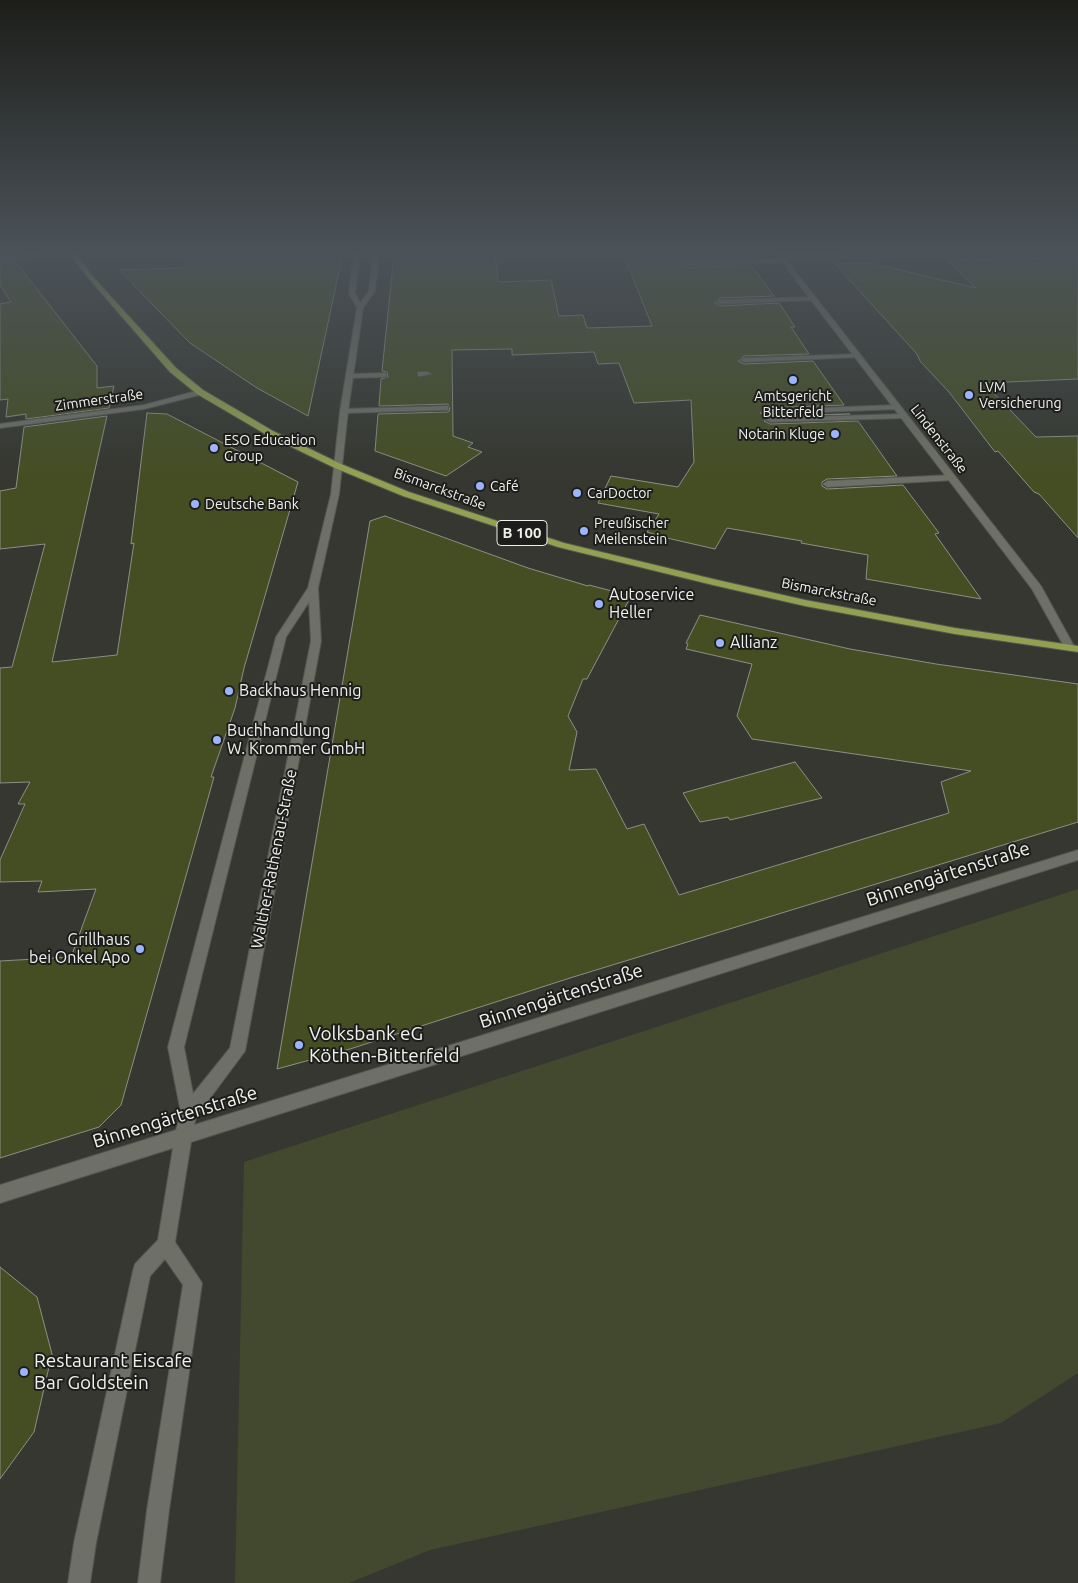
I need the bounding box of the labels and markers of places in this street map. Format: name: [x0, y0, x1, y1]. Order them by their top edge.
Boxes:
marker: Amtsgericht Bitterfeld: [787, 374, 799, 386]
place label: LVM Versicherung: [979, 379, 1061, 412]
place label: Amtsgericht Bitterfeld: [754, 388, 832, 421]
marker: LVM Versicherung: [963, 389, 975, 401]
place label: Notarin Kluge: [738, 426, 825, 442]
marker: Notarin Kluge: [829, 428, 841, 440]
place label: ESO Education Group: [224, 432, 316, 464]
marker: ESO Education Group: [208, 442, 220, 454]
place label: Café: [490, 478, 519, 494]
marker: Café: [474, 480, 486, 492]
place label: CarDoctor: [587, 485, 652, 501]
marker: CarDoctor: [571, 487, 583, 499]
place label: Deutsche Bank: [205, 496, 299, 512]
marker: Deutsche Bank: [189, 498, 201, 510]
place label: Preußischer Meilenstein: [594, 515, 669, 548]
marker: Preußischer Meilenstein: [578, 525, 590, 537]
place label: Autoservice Heller: [609, 585, 694, 623]
marker: Autoservice Heller: [593, 598, 605, 610]
place label: Allianz: [730, 633, 777, 653]
marker: Allianz: [714, 637, 726, 649]
place label: Backhaus Hennig: [239, 681, 361, 701]
marker: Backhaus Hennig: [223, 685, 235, 697]
place label: Buchhandlung W. Krommer GmbH: [227, 721, 365, 759]
marker: Buchhandlung W. Krommer GmbH: [211, 734, 223, 746]
place label: Grillhaus bei Onkel Apo: [29, 930, 130, 968]
marker: Grillhaus bei Onkel Apo: [134, 943, 146, 955]
place label: Volksbank eG Köthen-Bitterfeld: [309, 1023, 460, 1067]
marker: Volksbank eG Köthen-Bitterfeld: [293, 1039, 305, 1051]
place label: Restaurant Eiscafe Bar Goldstein: [34, 1350, 192, 1394]
marker: Restaurant Eiscafe Bar Goldstein: [18, 1366, 30, 1378]

